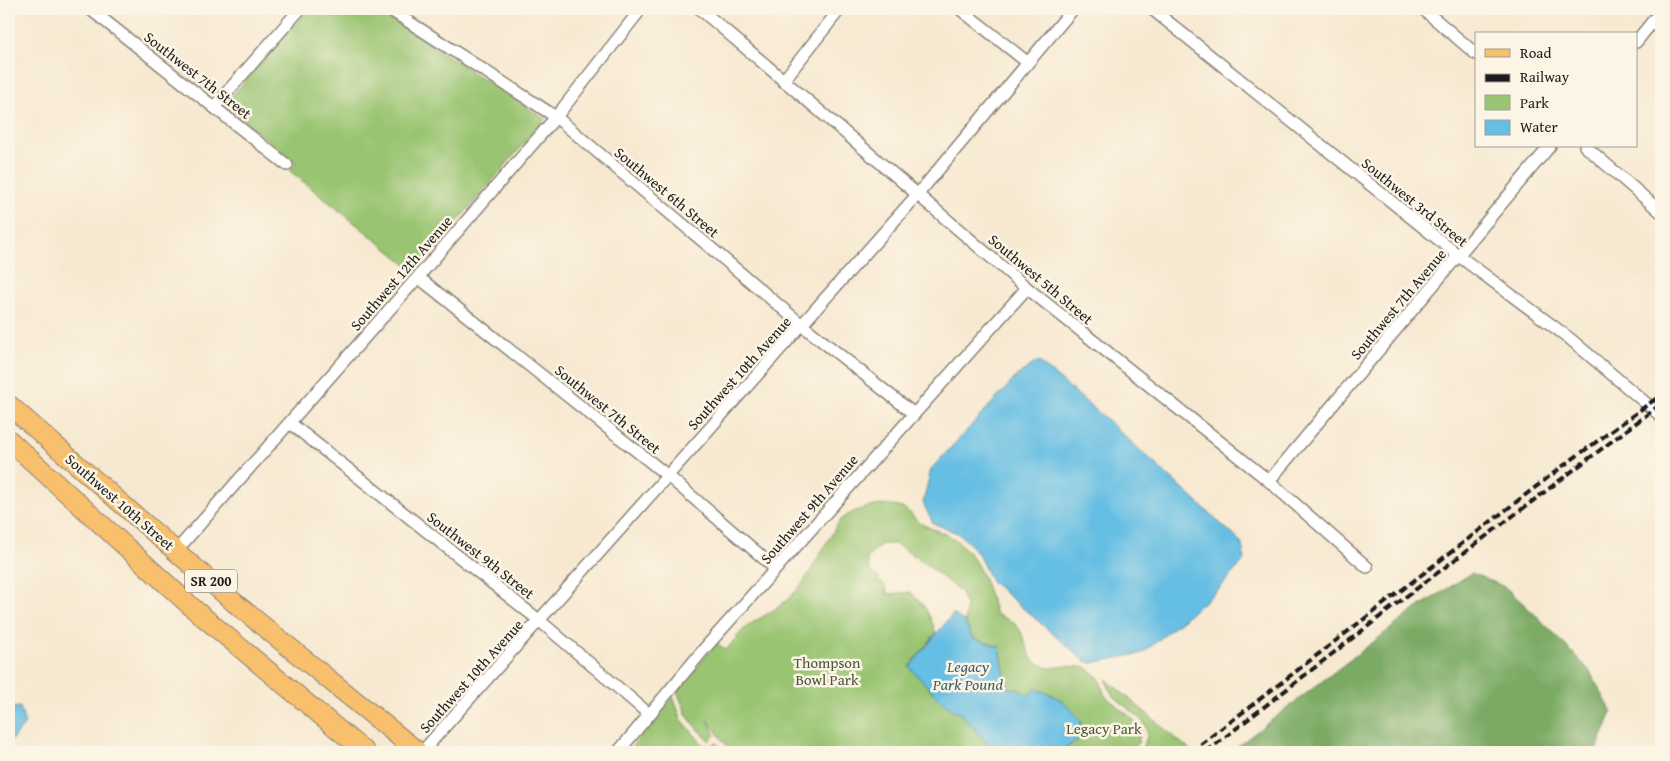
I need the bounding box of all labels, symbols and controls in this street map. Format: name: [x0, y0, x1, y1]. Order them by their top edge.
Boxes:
street label: Southwest 7th Street: [140, 26, 257, 124]
legend: [1475, 32, 1638, 148]
text: Road: [1520, 42, 1551, 63]
text: Railway: [1520, 66, 1570, 87]
text: Park: [1520, 92, 1549, 113]
text: Water: [1520, 116, 1558, 137]
street label: Southwest 6th Street: [610, 142, 724, 243]
street label: Southwest 3rd Street: [1357, 153, 1473, 252]
street label: Southwest 12th Avenue: [345, 211, 457, 335]
street label: Southwest 5th Street: [984, 229, 1098, 330]
street label: Southwest 7th Avenue: [1345, 244, 1451, 364]
street label: Southwest 10th Avenue: [682, 312, 796, 434]
street label: Southwest 7th Street: [551, 360, 666, 459]
street label: Southwest 10th Street: [61, 449, 180, 556]
street label: Southwest 9th Avenue: [755, 450, 863, 568]
street label: Southwest 9th Street: [423, 506, 540, 604]
road number: SR 200: [185, 570, 237, 592]
street label: Southwest 10th Avenue: [414, 615, 528, 737]
park label: Thompson Bowl Park: [794, 652, 861, 690]
water label: Legacy Park Pound: [932, 654, 1003, 696]
park label: Legacy Park: [1066, 718, 1142, 739]

